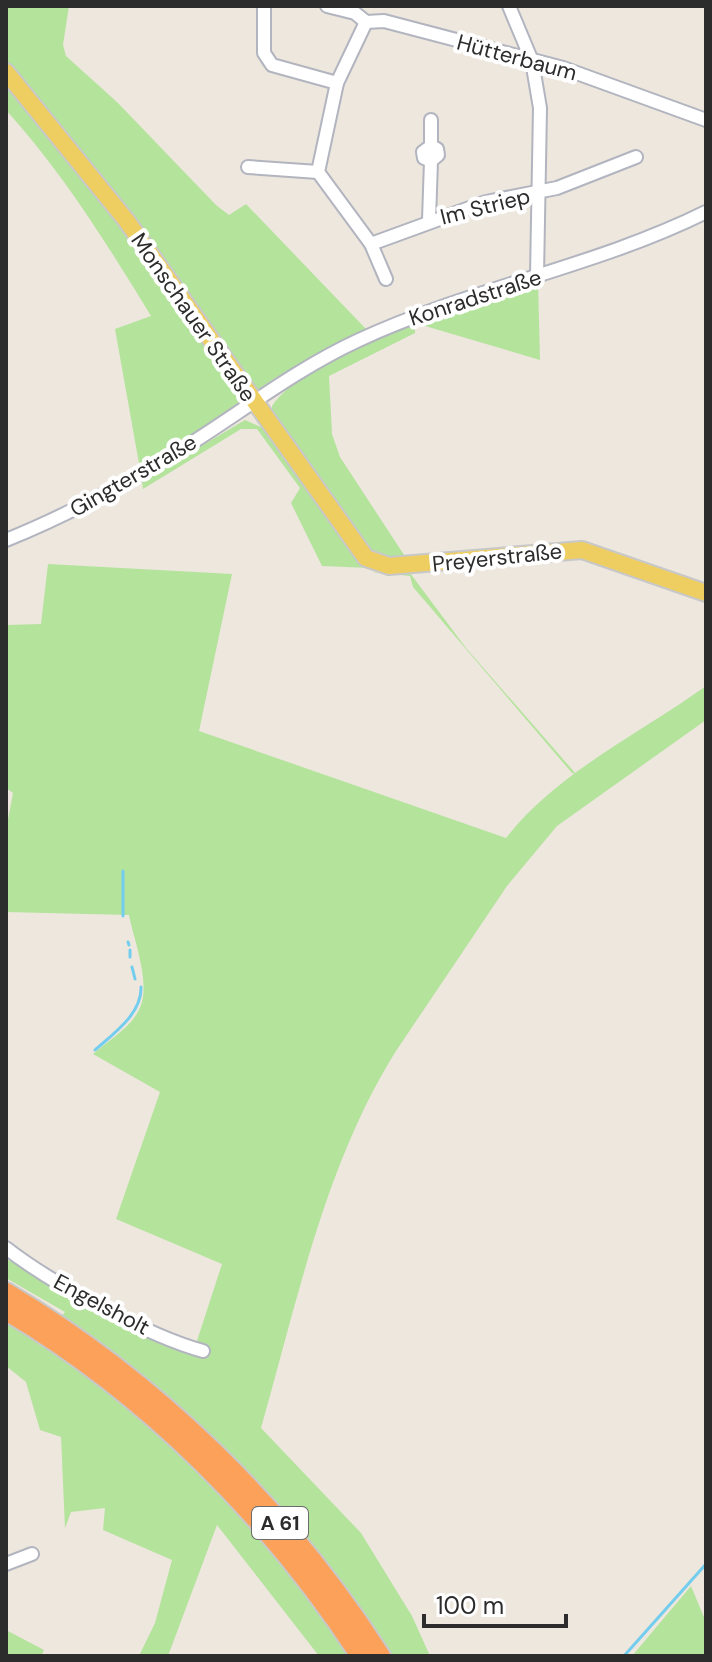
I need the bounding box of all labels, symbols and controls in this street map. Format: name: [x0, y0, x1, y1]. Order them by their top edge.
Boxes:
street label: Hütterbaum: [454, 28, 580, 87]
street label: Im Striep: [437, 181, 533, 232]
street label: Monschauer Straße: [124, 227, 263, 407]
street label: Konradstraße: [405, 262, 545, 333]
street label: Gingterstraße: [65, 427, 202, 523]
street label: Preyerstraße: [431, 536, 563, 579]
street label: Engelsholt: [49, 1267, 155, 1342]
road number: A 61: [252, 1507, 308, 1539]
scale bar: [424, 1578, 566, 1628]
text: 100 m: [436, 1590, 504, 1621]

